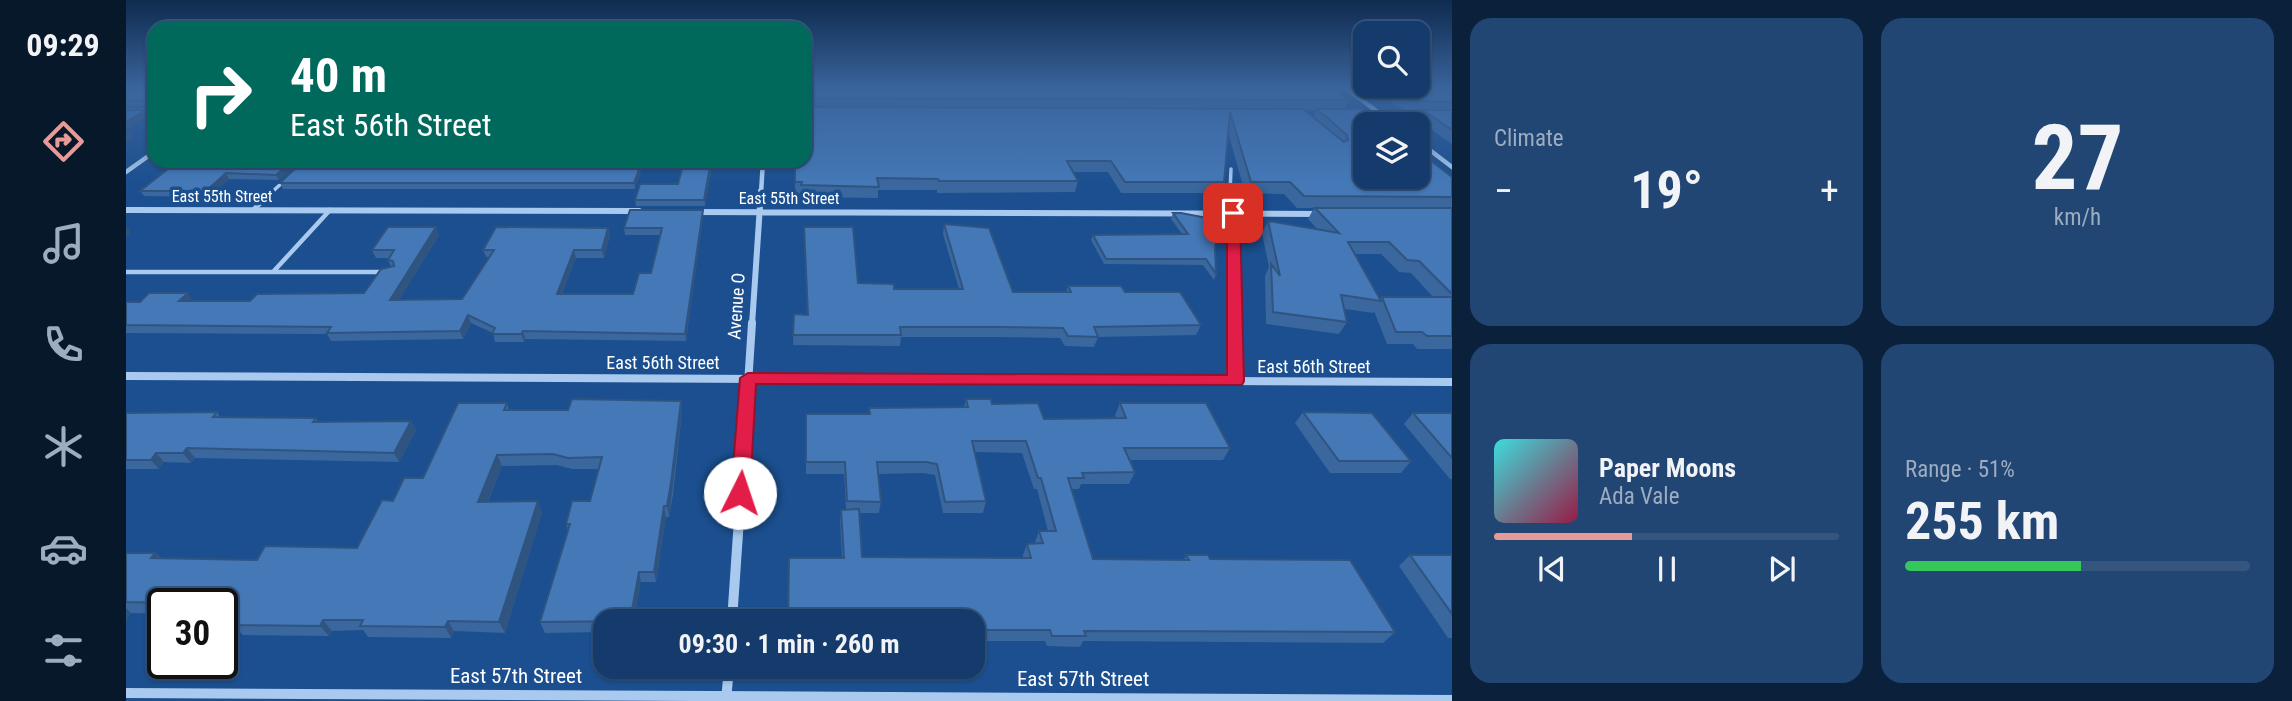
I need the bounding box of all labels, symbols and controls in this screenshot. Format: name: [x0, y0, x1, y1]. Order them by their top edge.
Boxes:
map controls: [1353, 21, 1430, 189]
button: search: [1353, 21, 1430, 98]
text: 09:29: [26, 26, 100, 64]
text: 40 m: [290, 47, 387, 104]
icon: right: [175, 49, 266, 140]
text: 27: [2032, 105, 2123, 211]
text: East 56th Street: [290, 106, 491, 144]
button: layers: [1353, 112, 1430, 189]
icon: directions: [39, 117, 88, 166]
text: Climate: [1494, 125, 1564, 152]
text: 19°: [1630, 160, 1703, 221]
text: −: [1494, 169, 1513, 213]
text: +: [1820, 169, 1839, 213]
pin: [1203, 183, 1263, 243]
street label: East 55th Street: [172, 187, 273, 206]
street label: East 55th Street: [739, 189, 840, 208]
icon: arrive: [1214, 194, 1252, 232]
text: km/h: [2054, 204, 2101, 231]
icon: music: [39, 219, 88, 268]
street label: Avenue O: [723, 272, 749, 340]
icon: phone: [39, 320, 88, 369]
street label: East 56th Street: [606, 352, 720, 373]
street label: East 56th Street: [1257, 356, 1371, 377]
icon: climate: [39, 422, 88, 471]
text: Paper Moons: [1599, 453, 1736, 483]
position arrow: [703, 456, 777, 530]
text: Range · 51%: [1905, 456, 2015, 483]
text: Ada Vale: [1599, 483, 1679, 510]
text: 255 km: [1905, 491, 2059, 552]
icon: car: [39, 524, 88, 573]
icon: previous: [1533, 550, 1571, 588]
icon: pause: [1648, 550, 1686, 588]
icon: next: [1763, 550, 1801, 588]
speed limit sign: 30: [147, 588, 238, 679]
icon: filters: [39, 626, 88, 675]
text: 09:30 · 1 min · 260 m: [679, 629, 899, 659]
street label: East 57th Street: [450, 664, 582, 688]
street label: East 57th Street: [1017, 667, 1149, 691]

